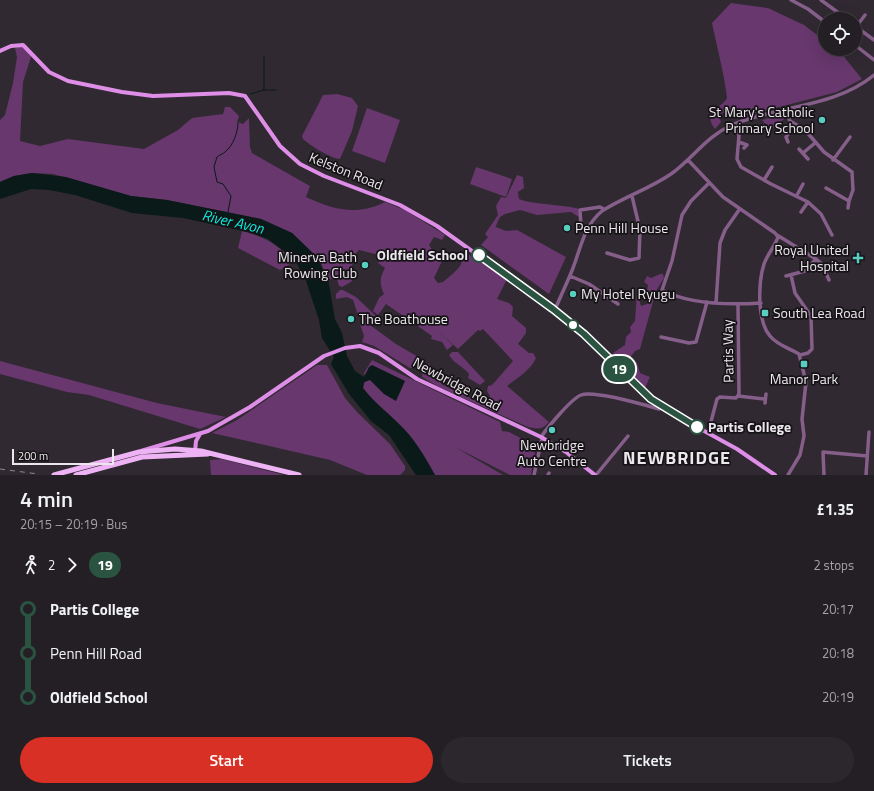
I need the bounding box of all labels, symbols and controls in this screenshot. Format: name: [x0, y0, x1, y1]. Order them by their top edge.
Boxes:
map controls: [818, 12, 862, 56]
button: locate: [818, 12, 862, 56]
place label: St Mary's Catholic Primary School: [709, 101, 814, 138]
marker: St Mary's Catholic Primary School: [817, 115, 827, 125]
street label: Kelston Road: [306, 146, 386, 195]
water label: River Avon: [200, 203, 267, 240]
place label: Penn Hill House: [575, 217, 668, 238]
marker: Penn Hill House: [562, 223, 572, 233]
place label: Royal United Hospital: [774, 239, 849, 276]
place label: Oldfield School: [377, 244, 468, 265]
place label: Minerva Bath Rowing Club: [278, 246, 357, 283]
marker: Oldfield School: [471, 247, 487, 263]
marker: Royal United Hospital: [852, 252, 864, 264]
marker: Minerva Bath Rowing Club: [360, 260, 370, 270]
place label: My Hotel Ryugu: [581, 283, 675, 304]
marker: My Hotel Ryugu: [568, 289, 578, 299]
place label: South Lea Road: [773, 302, 865, 323]
place label: The Boathouse: [359, 308, 448, 329]
marker: South Lea Road: [760, 308, 770, 318]
marker: The Boathouse: [346, 314, 356, 324]
unlabelled marker: [567, 319, 579, 331]
street label: Partis Way: [716, 319, 739, 383]
street label: Newbridge Road: [409, 351, 505, 416]
line badge: 19: [601, 356, 637, 382]
text: 19: [611, 358, 627, 379]
marker: Manor Park: [799, 359, 809, 369]
place label: Manor Park: [770, 368, 838, 389]
place label: Partis College: [708, 416, 791, 437]
marker: Partis College: [689, 419, 705, 435]
marker: Newbridge Auto Centre: [547, 425, 557, 435]
place label: Newbridge Auto Centre: [517, 434, 587, 471]
district label: NEWBRIDGE: [623, 444, 731, 471]
scale bar: [12, 447, 114, 466]
text: 200 m: [18, 448, 48, 464]
text: 4 min: [20, 482, 73, 516]
text: £1.35: [817, 498, 854, 521]
text: 20:15 – 20:19 · Bus: [20, 514, 127, 534]
icon: walk: [20, 554, 42, 576]
icon: forward: [61, 554, 83, 576]
text: 19: [97, 554, 113, 575]
text: 2: [48, 555, 55, 575]
text: 2 stops: [813, 555, 854, 575]
text: Partis College: [50, 598, 139, 621]
text: 20:17: [822, 599, 854, 619]
text: Penn Hill Road: [50, 642, 142, 665]
text: 20:18: [822, 643, 854, 663]
text: Oldfield School: [50, 686, 148, 709]
text: 20:19: [822, 687, 854, 707]
button: Start: [20, 737, 433, 783]
button: Tickets: [441, 737, 854, 783]

